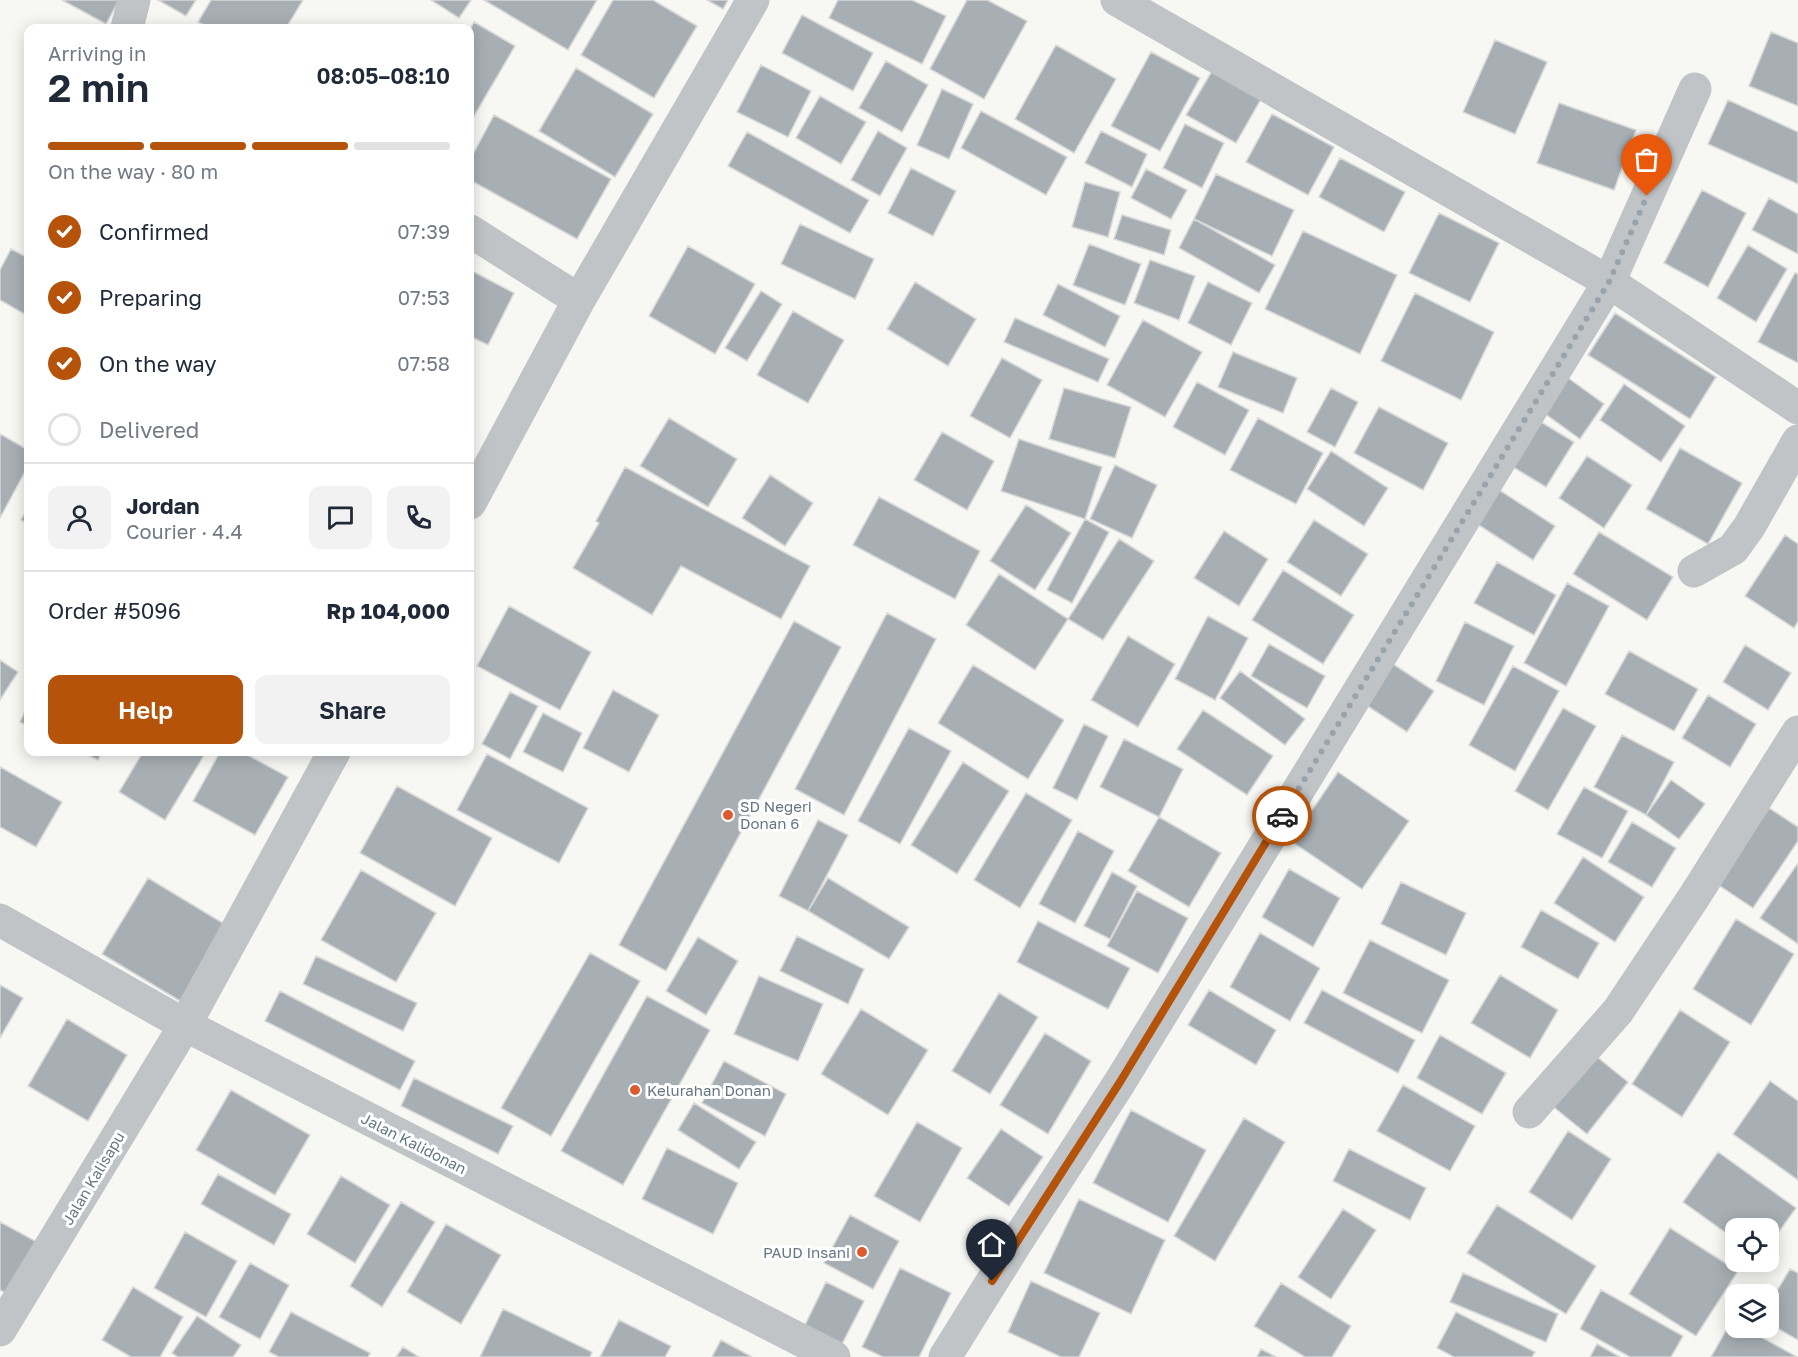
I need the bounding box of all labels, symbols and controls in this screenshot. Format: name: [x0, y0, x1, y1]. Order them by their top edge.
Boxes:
text: Arriving in: [48, 41, 146, 65]
text: 08:05–08:10: [317, 62, 450, 89]
text: 2 min: [48, 64, 149, 111]
pin: [1621, 134, 1672, 196]
icon: bag: [1630, 143, 1663, 176]
text: On the way · 80 m: [48, 159, 218, 183]
icon: check: [48, 215, 81, 248]
text: Confirmed: [99, 218, 209, 245]
text: 07:39: [397, 219, 450, 243]
icon: check: [48, 281, 81, 314]
text: Preparing: [99, 284, 202, 311]
text: 07:53: [398, 285, 450, 309]
icon: check: [48, 347, 81, 380]
text: On the way: [99, 350, 217, 377]
text: 07:58: [397, 351, 450, 375]
text: Delivered: [99, 416, 199, 443]
button: person: [48, 486, 111, 549]
button: chat: [309, 486, 372, 549]
button: phone: [387, 486, 450, 549]
text: Jordan: [126, 492, 200, 519]
text: Courier · 4.4: [126, 519, 243, 543]
text: Order #5096: [48, 597, 181, 624]
text: Rp 104,000: [326, 597, 450, 624]
button: Help: [48, 675, 243, 744]
button: Share: [255, 675, 450, 744]
courier: [1252, 786, 1312, 846]
place label: SD Negeri Donan 6: [740, 797, 812, 832]
icon: car: [1266, 800, 1299, 833]
marker: SD Negeri Donan 6: [721, 808, 735, 822]
place label: Kelurahan Donan: [647, 1081, 771, 1099]
marker: Kelurahan Donan: [628, 1083, 642, 1097]
street label: Jalan Kalidonan: [358, 1109, 470, 1177]
street label: Jalan Kalisapu: [58, 1128, 128, 1228]
map controls: [1725, 1218, 1779, 1338]
button: locate: [1725, 1218, 1779, 1272]
pin: [966, 1219, 1017, 1281]
icon: home: [975, 1228, 1008, 1261]
place label: PAUD Insani: [763, 1243, 850, 1261]
marker: PAUD Insani: [855, 1245, 869, 1259]
button: layers: [1725, 1284, 1779, 1338]

